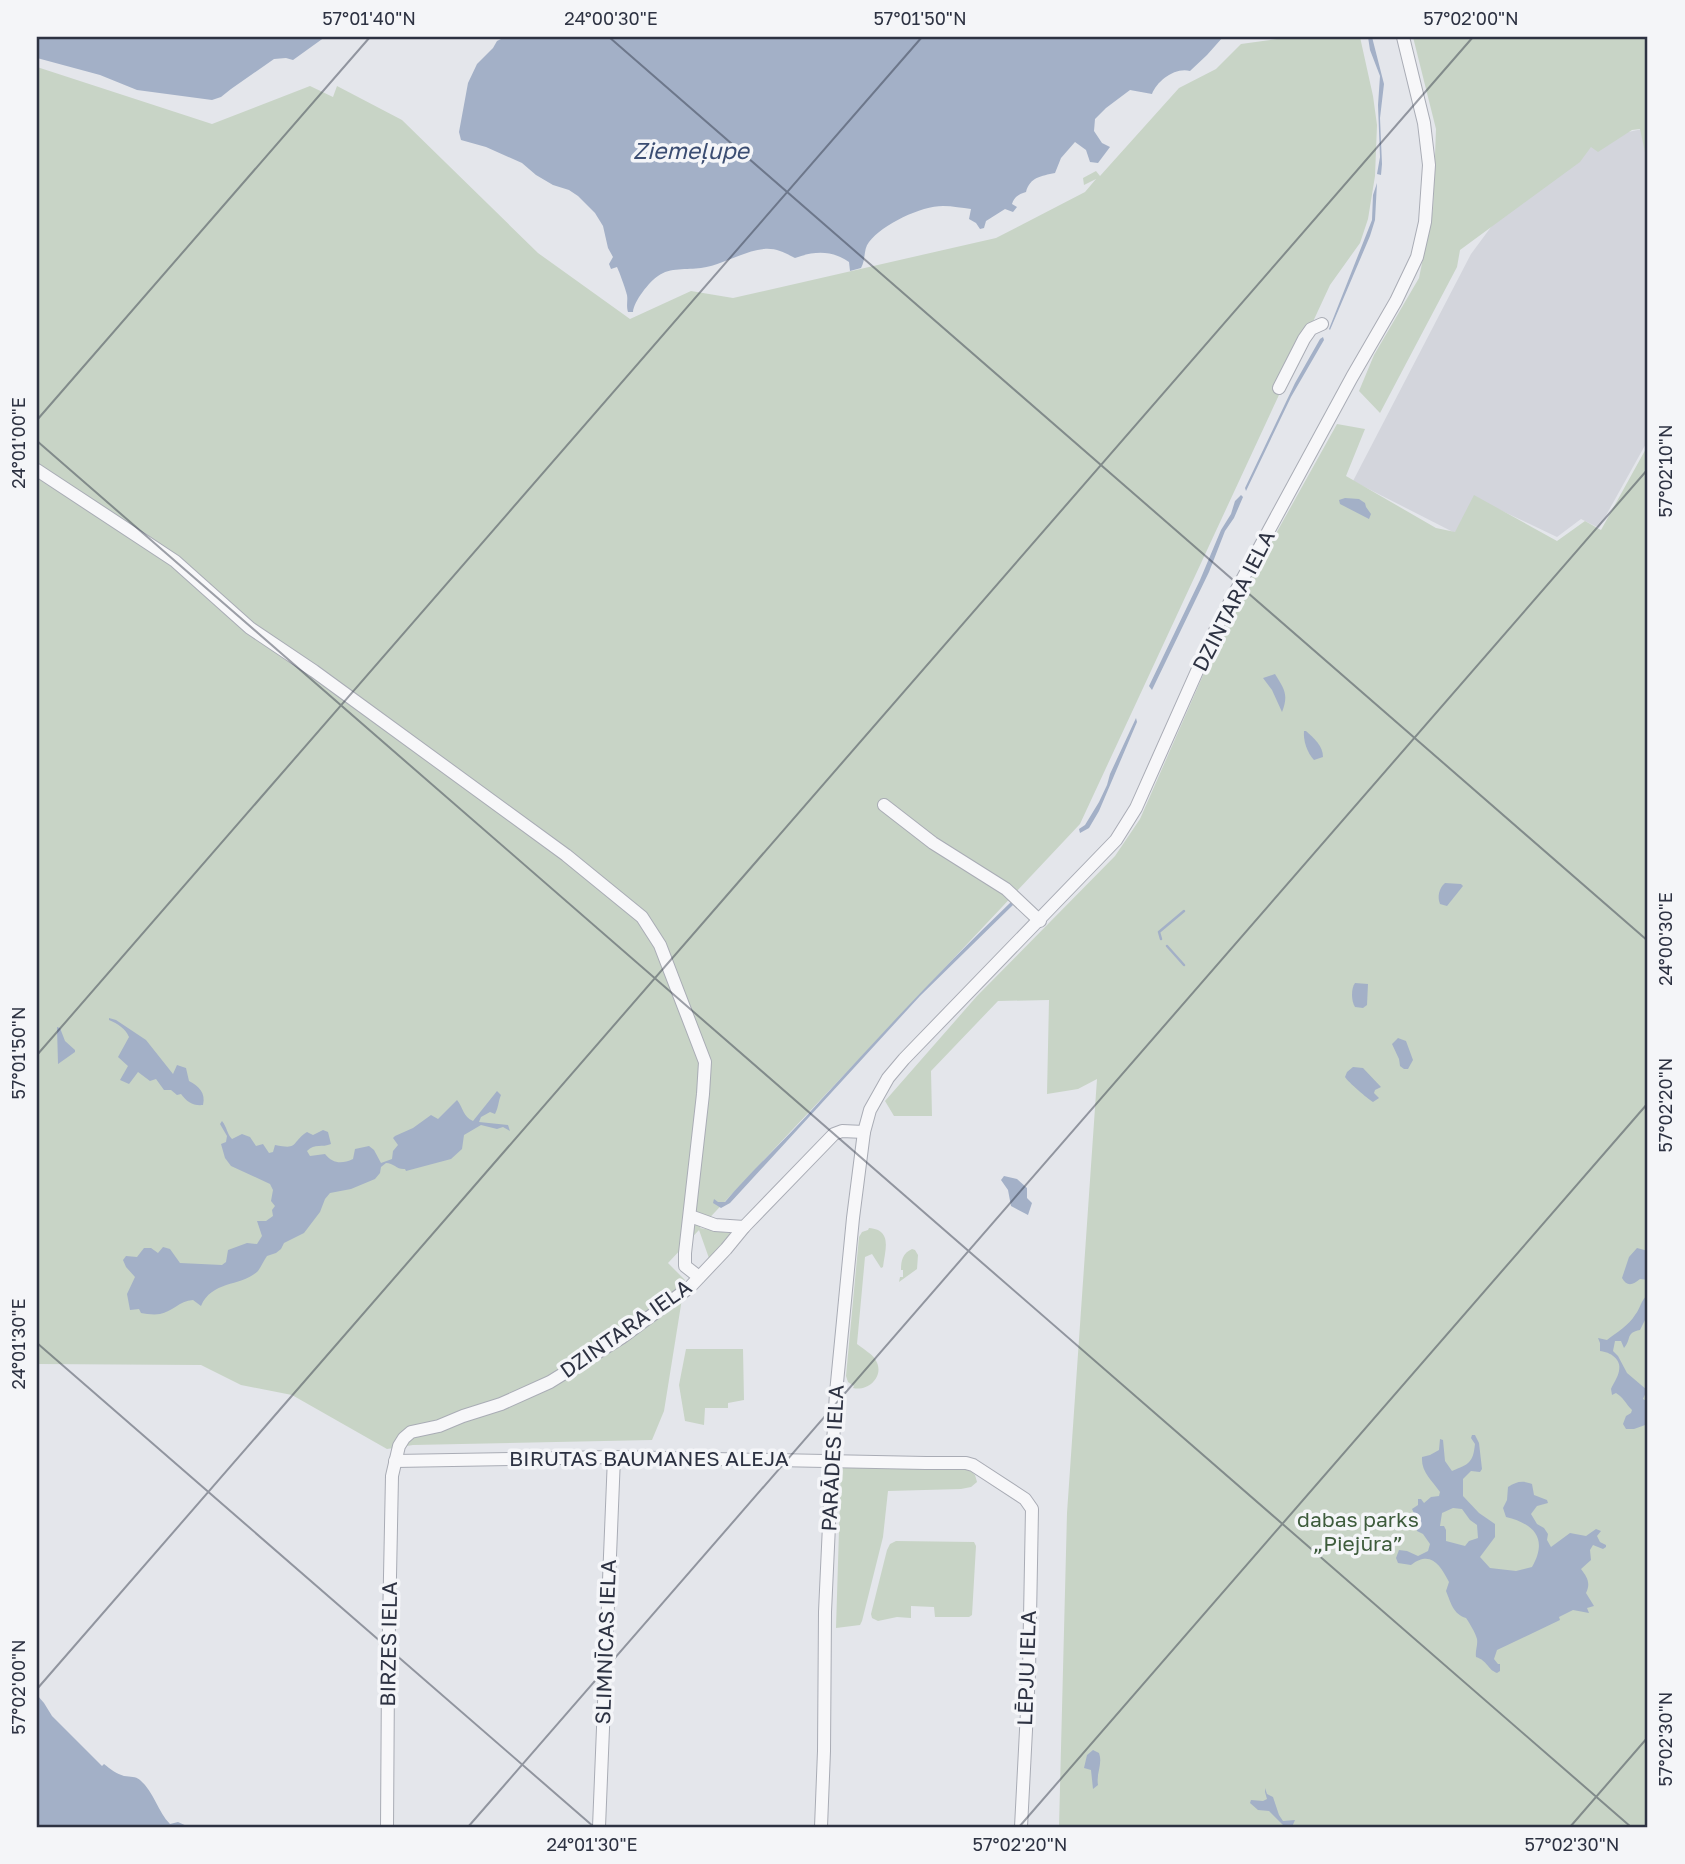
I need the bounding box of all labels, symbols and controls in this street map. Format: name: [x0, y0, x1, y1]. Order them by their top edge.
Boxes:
text: 57°01'40"N: [322, 7, 416, 29]
text: 24°00'30"E: [564, 7, 658, 29]
text: 57°01'50"N: [873, 7, 967, 29]
text: 57°02'00"N: [1423, 7, 1519, 29]
water label: Ziemeļupe: [633, 136, 751, 165]
text: 24°01'00"E: [7, 397, 29, 489]
text: 57°02'10"N: [1654, 424, 1676, 518]
street label: DZINTARA IELA: [1186, 526, 1280, 675]
text: 24°00'30"E: [1654, 892, 1676, 986]
text: 57°01'50"N: [7, 1006, 29, 1100]
text: 57°02'20"N: [1654, 1058, 1676, 1152]
street label: DZINTARA IELA: [555, 1273, 696, 1383]
text: 24°01'30"E: [7, 1298, 29, 1390]
street label: PARĀDES IELA: [815, 1384, 849, 1532]
street label: BIRUTAS BAUMANES ALEJA: [509, 1445, 789, 1471]
park label: dabas parks „Piejūra”: [1297, 1506, 1419, 1556]
street label: SLIMNĪCAS IELA: [589, 1559, 621, 1725]
street label: BIRZES IELA: [374, 1581, 402, 1707]
street label: LĒPJU IELA: [1011, 1610, 1041, 1726]
text: 57°02'00"N: [7, 1639, 29, 1735]
text: 57°02'30"N: [1654, 1692, 1676, 1786]
text: 24°01'30"E: [546, 1833, 638, 1855]
text: 57°02'20"N: [973, 1833, 1067, 1855]
text: 57°02'30"N: [1525, 1833, 1619, 1855]

